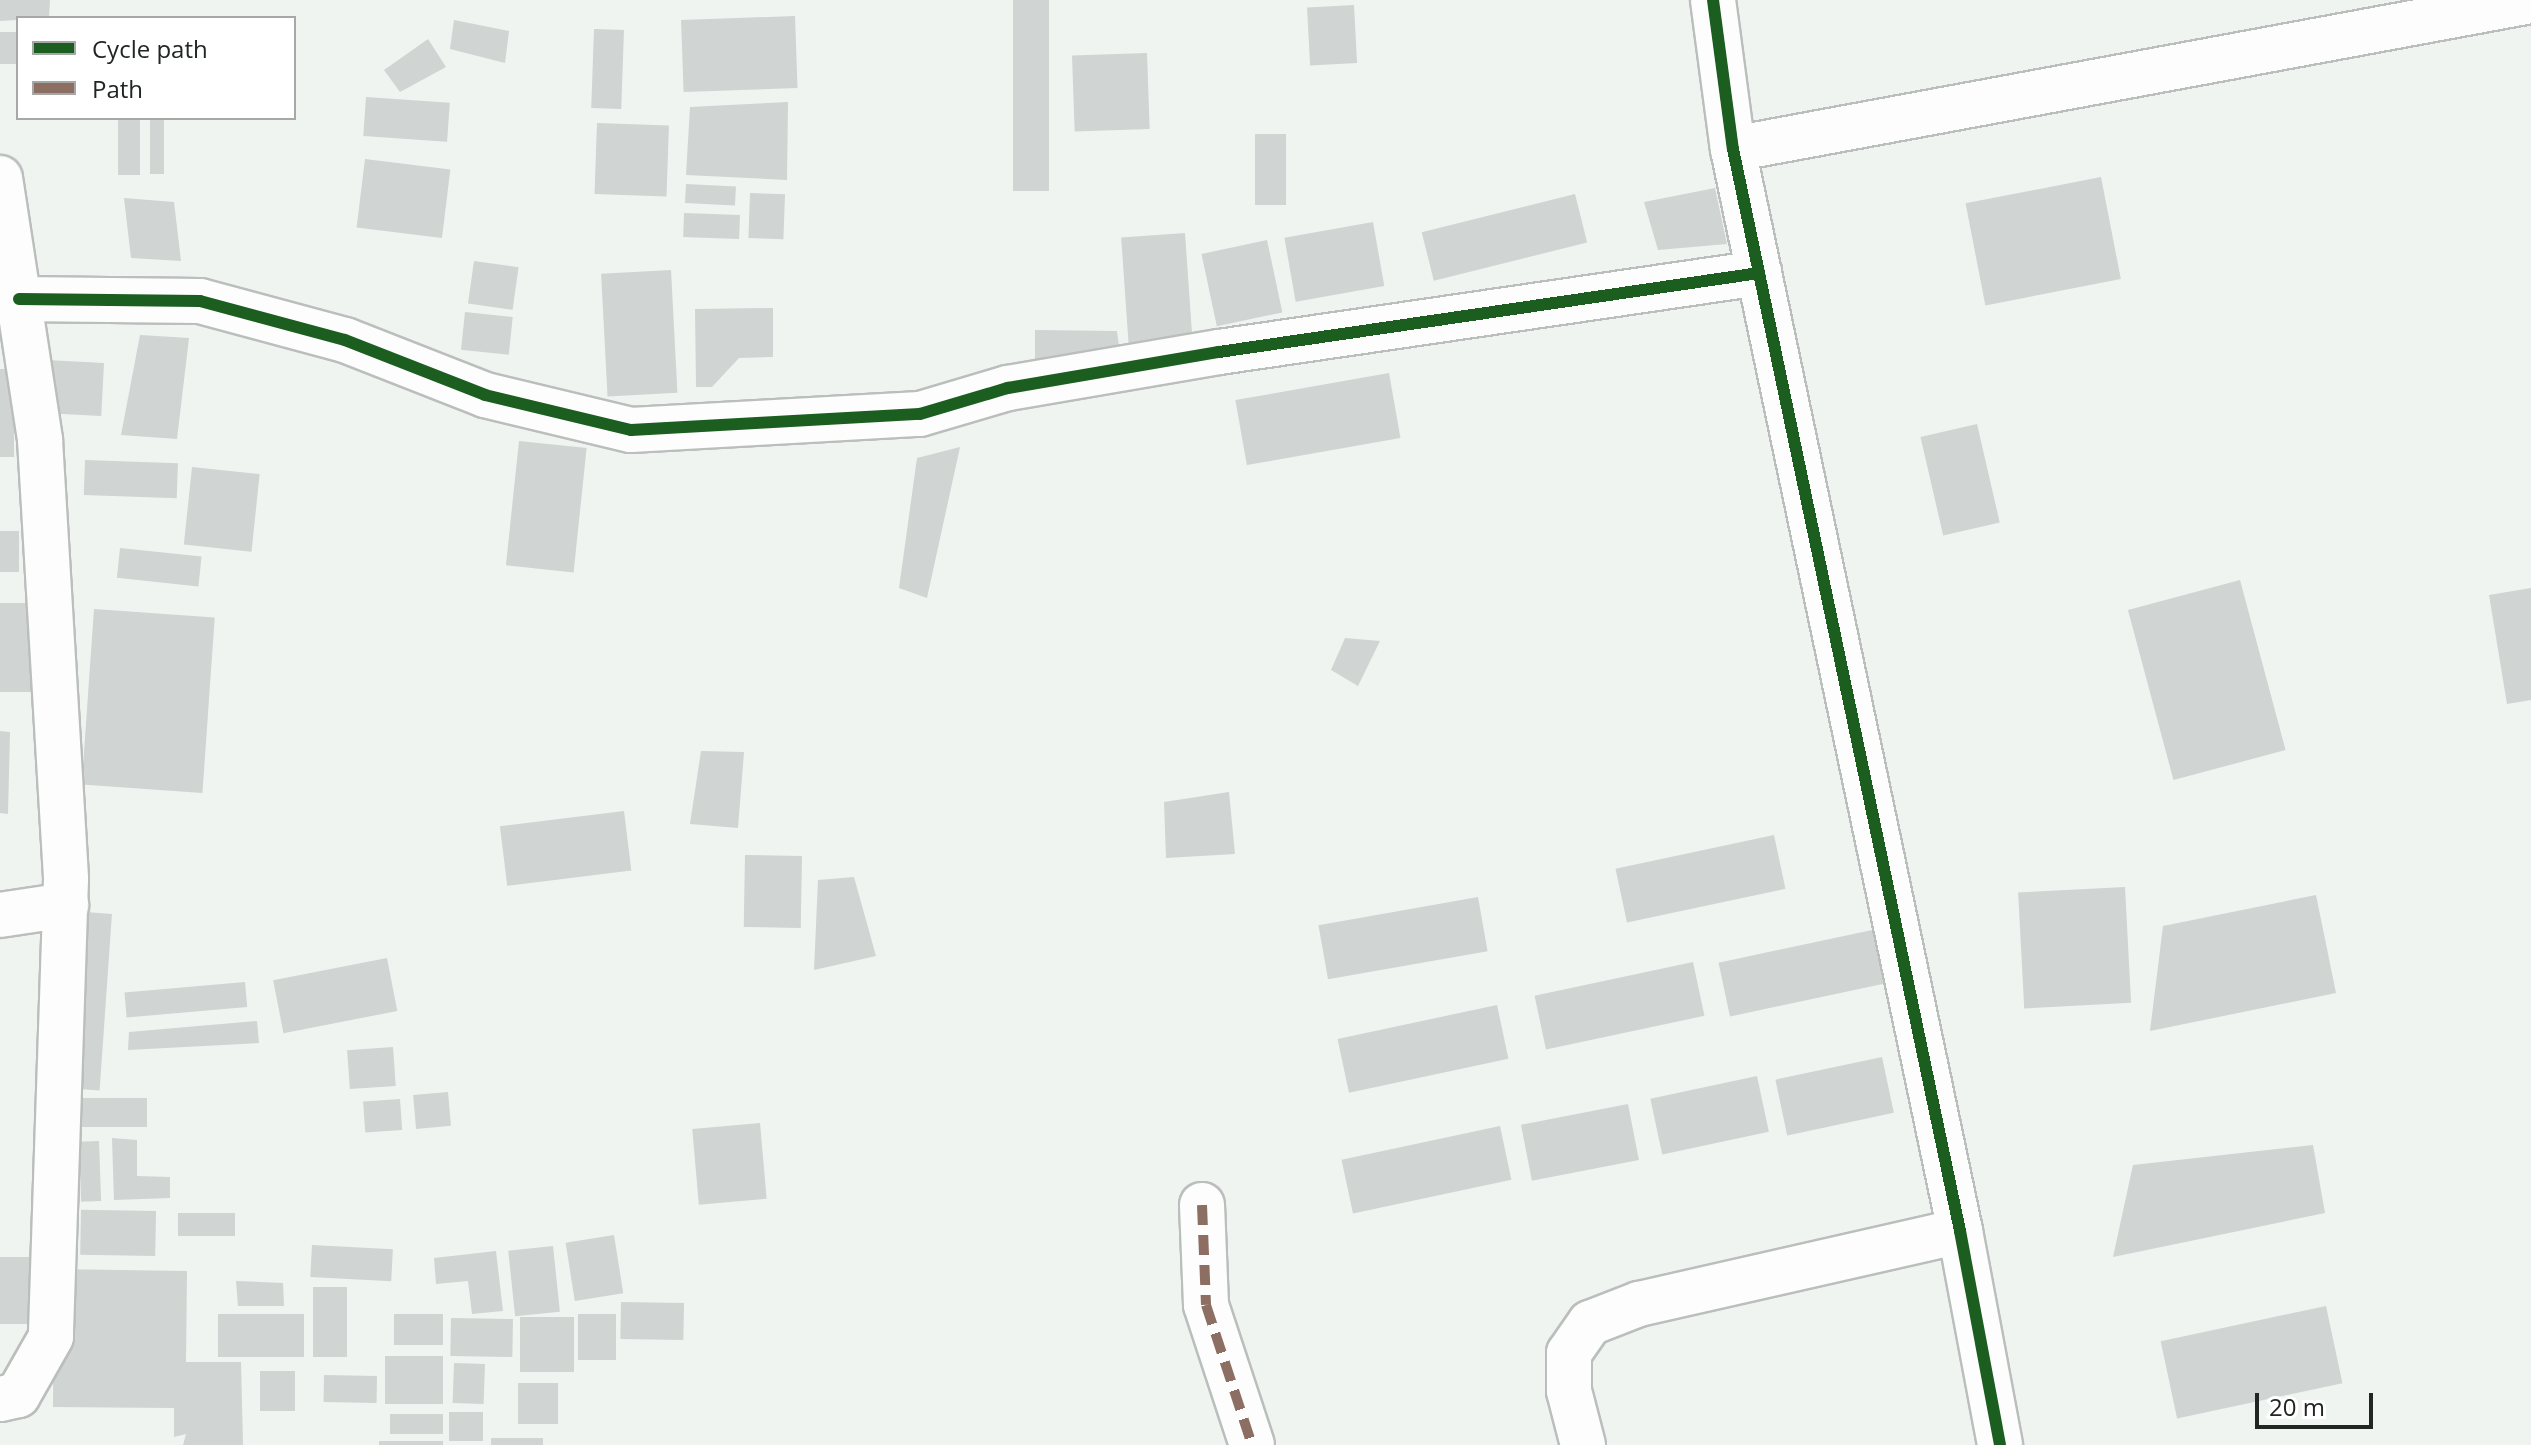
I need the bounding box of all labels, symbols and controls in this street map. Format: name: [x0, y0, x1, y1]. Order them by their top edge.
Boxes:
legend: [16, 16, 296, 120]
text: Cycle path: [92, 32, 208, 65]
text: Path: [92, 72, 143, 105]
scale bar: [2259, 1377, 2377, 1427]
text: 20 m: [2269, 1390, 2325, 1423]

